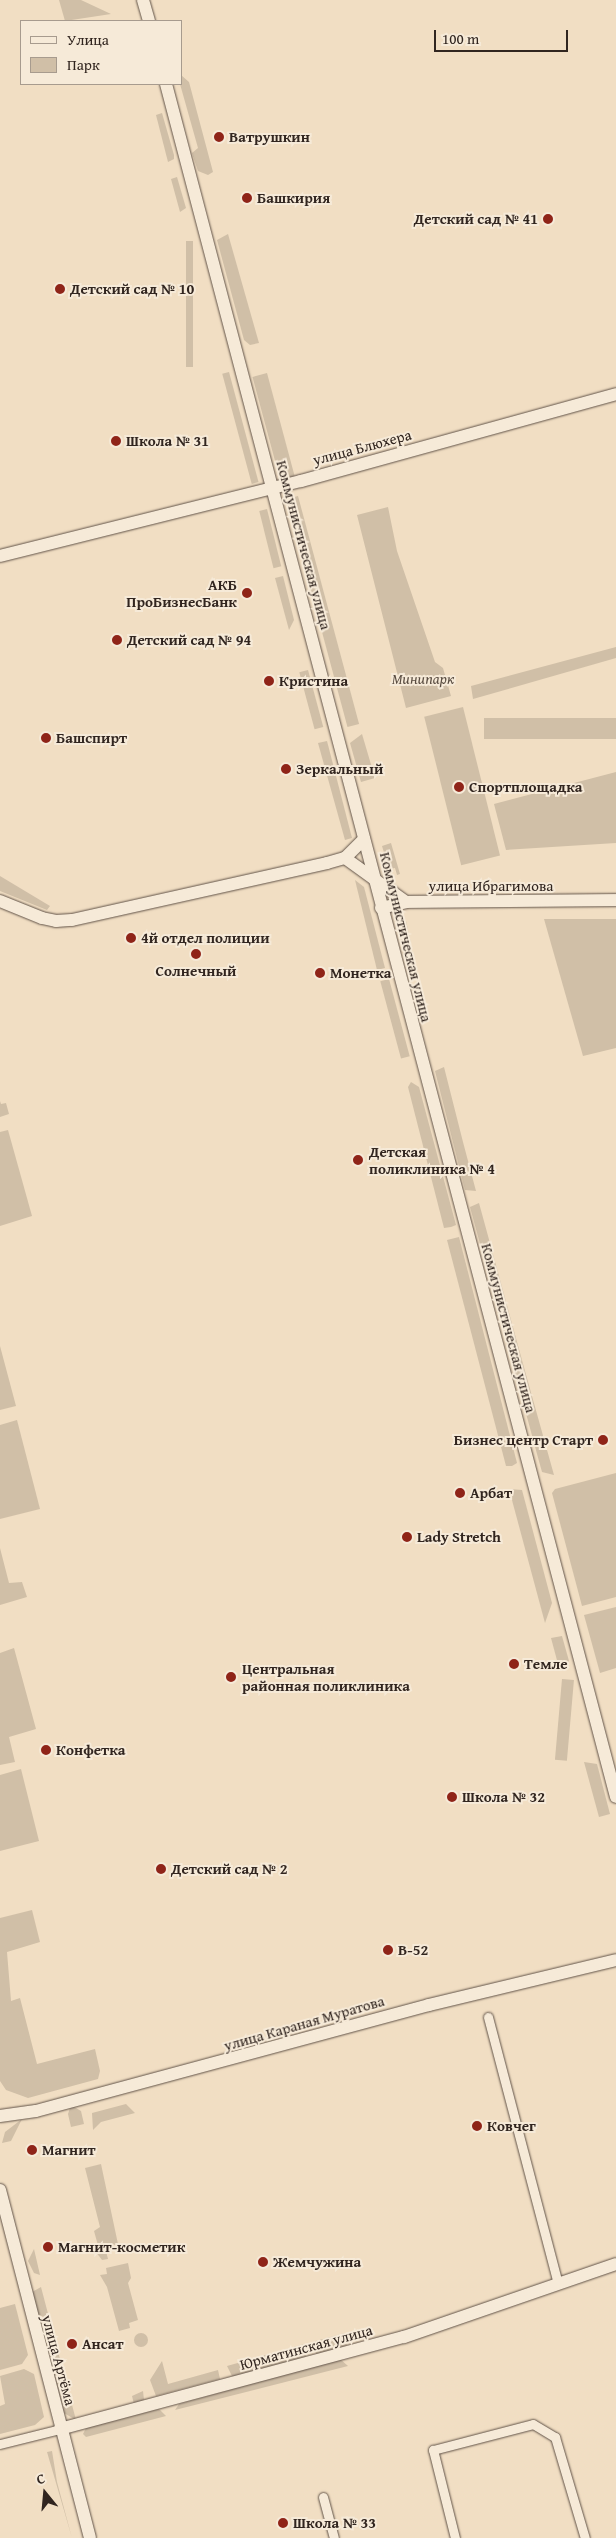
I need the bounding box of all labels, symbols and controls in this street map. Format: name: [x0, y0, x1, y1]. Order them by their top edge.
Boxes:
legend: [20, 20, 182, 85]
scale bar: [436, 20, 570, 52]
text: 100 m: [442, 28, 479, 49]
text: Улица: [67, 29, 109, 50]
text: Парк: [67, 54, 100, 75]
place label: Ватрушкин: [229, 128, 310, 146]
marker: Ватрушкин: [213, 131, 225, 143]
place label: Башкирия: [257, 189, 330, 207]
marker: Башкирия: [241, 192, 253, 204]
place label: Детский сад № 41: [414, 210, 538, 228]
marker: Детский сад № 41: [542, 213, 554, 225]
place label: Детский сад № 10: [70, 280, 194, 298]
marker: Детский сад № 10: [54, 283, 66, 295]
street label: улица Блюхера: [311, 425, 413, 469]
place label: Школа № 31: [126, 432, 209, 450]
marker: Школа № 31: [110, 435, 122, 447]
street label: Коммунистическая улица: [273, 458, 335, 632]
place label: АКБ ПроБизнесБанк: [126, 575, 237, 610]
marker: АКБ ПроБизнесБанк: [241, 587, 253, 599]
place label: Детский сад № 94: [127, 631, 251, 649]
marker: Детский сад № 94: [111, 634, 123, 646]
park label: Минипарк: [392, 670, 454, 688]
place label: Кристина: [279, 672, 348, 690]
marker: Кристина: [263, 675, 275, 687]
place label: Башспирт: [56, 729, 127, 747]
marker: Башспирт: [40, 732, 52, 744]
place label: Зеркальный: [296, 760, 383, 778]
marker: Зеркальный: [280, 763, 292, 775]
place label: Спортплощадка: [469, 778, 583, 796]
marker: Спортплощадка: [453, 781, 465, 793]
street label: Коммунистическая улица: [376, 850, 436, 1024]
street label: улица Ибрагимова: [429, 877, 553, 895]
place label: 4й отдел полиции: [141, 929, 270, 947]
marker: 4й отдел полиции: [125, 932, 137, 944]
marker: Солнечный: [190, 948, 202, 960]
place label: Солнечный: [156, 962, 236, 980]
place label: Монетка: [330, 964, 391, 982]
marker: Монетка: [314, 967, 326, 979]
place label: Детская поликлиника № 4: [369, 1142, 495, 1177]
marker: Детская поликлиника № 4: [351, 1153, 365, 1167]
street label: Коммунистическая улица: [478, 1241, 540, 1415]
place label: Бизнес центр Старт: [454, 1431, 593, 1449]
marker: Бизнес центр Старт: [597, 1434, 609, 1446]
place label: Арбат: [470, 1484, 512, 1502]
marker: Арбат: [454, 1487, 466, 1499]
place label: Lady Stretch: [417, 1528, 501, 1546]
marker: Lady Stretch: [401, 1531, 413, 1543]
place label: Темле: [524, 1655, 568, 1673]
marker: Темле: [508, 1658, 520, 1670]
place label: Центральная районная поликлиника: [242, 1659, 410, 1694]
marker: Центральная районная поликлиника: [224, 1670, 238, 1684]
place label: Конфетка: [56, 1741, 125, 1759]
marker: Конфетка: [40, 1744, 52, 1756]
place label: Школа № 32: [462, 1788, 545, 1806]
marker: Школа № 32: [446, 1791, 458, 1803]
place label: Детский сад № 2: [171, 1860, 287, 1878]
marker: Детский сад № 2: [155, 1863, 167, 1875]
place label: B-52: [398, 1941, 428, 1959]
marker: B-52: [382, 1944, 394, 1956]
street label: улица Караная Муратова: [222, 1991, 386, 2055]
place label: Ковчег: [487, 2117, 536, 2135]
marker: Ковчег: [471, 2120, 483, 2132]
place label: Магнит: [42, 2141, 96, 2159]
marker: Магнит: [26, 2144, 38, 2156]
place label: Магнит-косметик: [58, 2238, 185, 2256]
marker: Магнит-косметик: [42, 2241, 54, 2253]
place label: Жемчужина: [273, 2253, 361, 2271]
marker: Жемчужина: [257, 2256, 269, 2268]
street label: улица Артёма: [38, 2313, 80, 2407]
street label: Юрматинская улица: [238, 2321, 374, 2373]
place label: Ансат: [82, 2335, 123, 2353]
marker: Ансат: [66, 2338, 78, 2350]
north arrow: [20, 2468, 70, 2518]
text: С: [34, 2468, 47, 2489]
place label: Школа № 33: [293, 2514, 376, 2532]
marker: Школа № 33: [277, 2517, 289, 2529]

